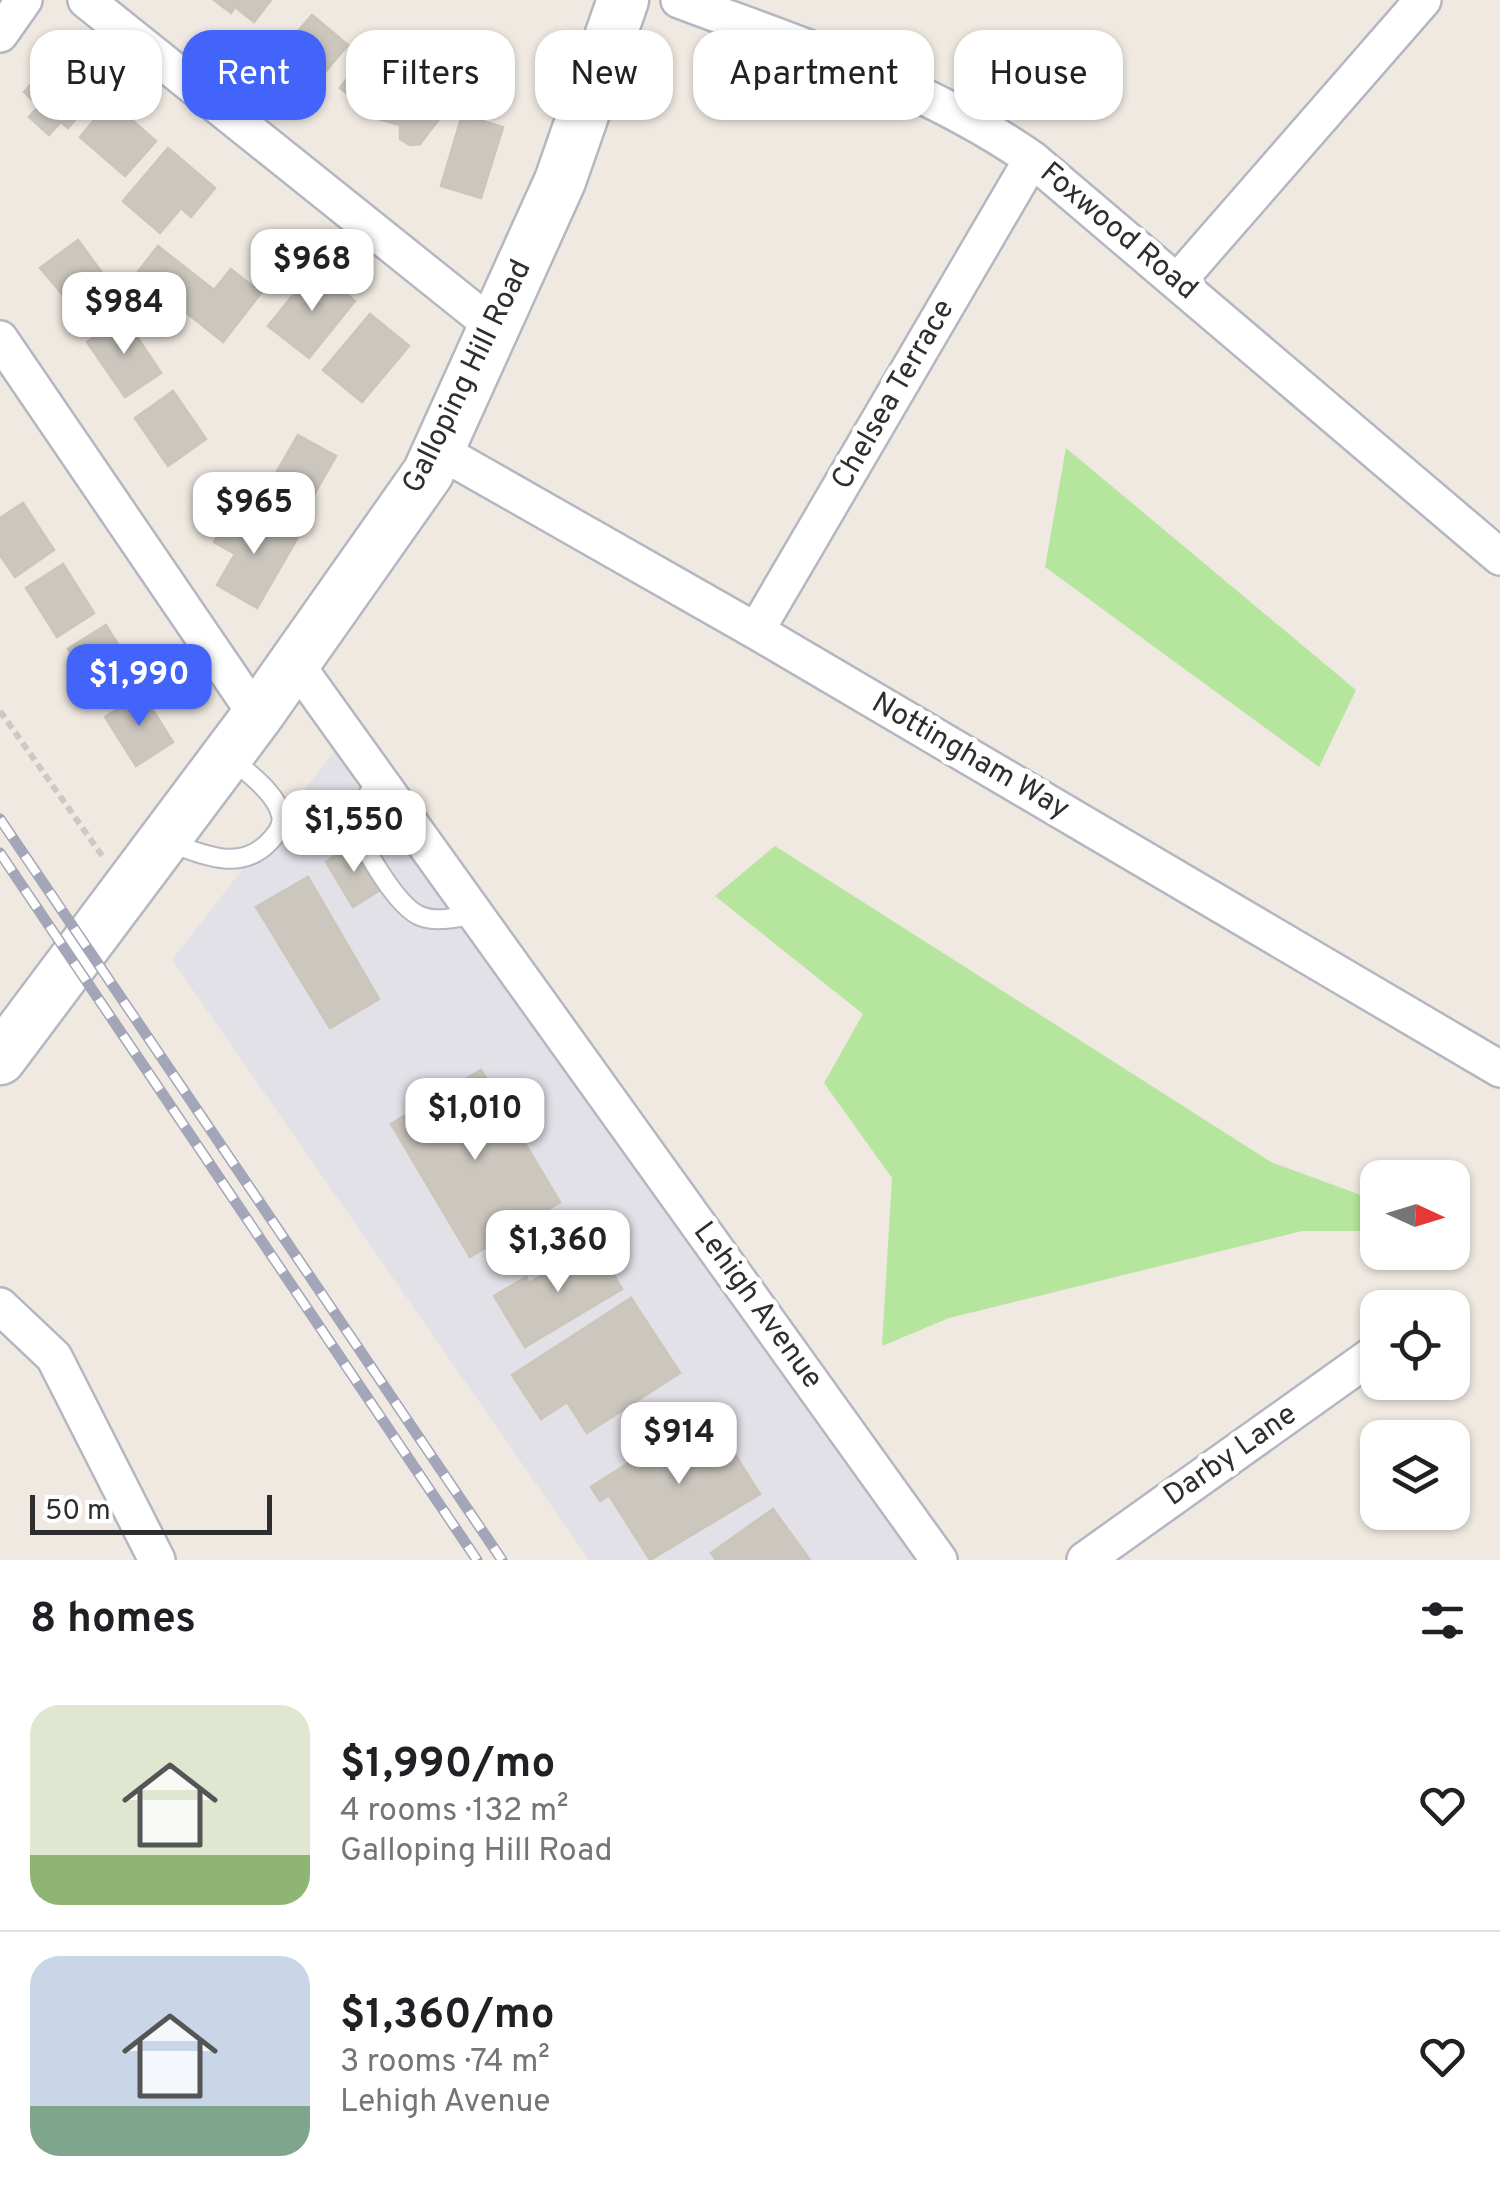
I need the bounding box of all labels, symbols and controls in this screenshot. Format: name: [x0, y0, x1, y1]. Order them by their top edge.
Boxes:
chip: Buy: [30, 30, 162, 120]
chip: Rent: [182, 30, 326, 120]
chip: Filters: [346, 30, 515, 120]
chip: New: [535, 30, 673, 120]
chip: Apartment: [693, 30, 934, 120]
chip: House: [954, 30, 1123, 120]
street label: Foxwood Road: [1032, 155, 1204, 309]
pin: $968: [253, 229, 371, 314]
text: $968: [273, 241, 351, 281]
street label: Galloping Hill Road: [395, 254, 541, 500]
pin: $984: [65, 272, 183, 357]
text: $984: [84, 284, 164, 324]
street label: Chelsea Terrace: [825, 293, 963, 497]
pin: $965: [195, 472, 313, 557]
text: $965: [215, 484, 293, 524]
pin: $1,990: [58, 644, 220, 729]
text: $1,990: [89, 656, 189, 696]
street label: Nottingham Way: [864, 685, 1076, 829]
pin: $1,550: [273, 790, 435, 875]
text: $1,550: [304, 802, 404, 842]
pin: $1,010: [394, 1078, 556, 1163]
text: $1,010: [427, 1090, 523, 1130]
north arrow: [1360, 1160, 1470, 1270]
map controls: [1360, 1160, 1470, 1530]
pin: $1,360: [477, 1210, 639, 1295]
street label: Lehigh Avenue: [684, 1215, 830, 1397]
text: $1,360: [508, 1222, 608, 1262]
button: locate: [1360, 1290, 1470, 1400]
street label: Darby Lane: [1157, 1397, 1305, 1515]
pin: $914: [620, 1402, 738, 1487]
text: $914: [643, 1414, 715, 1454]
button: layers: [1360, 1420, 1470, 1530]
scale bar: [30, 1490, 272, 1534]
text: 50 m: [45, 1494, 111, 1530]
icon: filters: [1415, 1593, 1470, 1648]
text: 8 homes: [30, 1594, 196, 1647]
text: $1,990/mo: [340, 1739, 555, 1792]
icon: home: [110, 1745, 230, 1865]
icon: heart: [1415, 1778, 1470, 1833]
text: 4 rooms · 132 m²: [340, 1792, 569, 1832]
text: Galloping Hill Road: [340, 1832, 612, 1872]
text: $1,360/mo: [340, 1990, 554, 2043]
icon: home: [110, 1996, 230, 2116]
icon: heart: [1415, 2029, 1470, 2084]
text: 3 rooms · 74 m²: [340, 2043, 550, 2083]
text: Lehigh Avenue: [340, 2083, 551, 2123]

